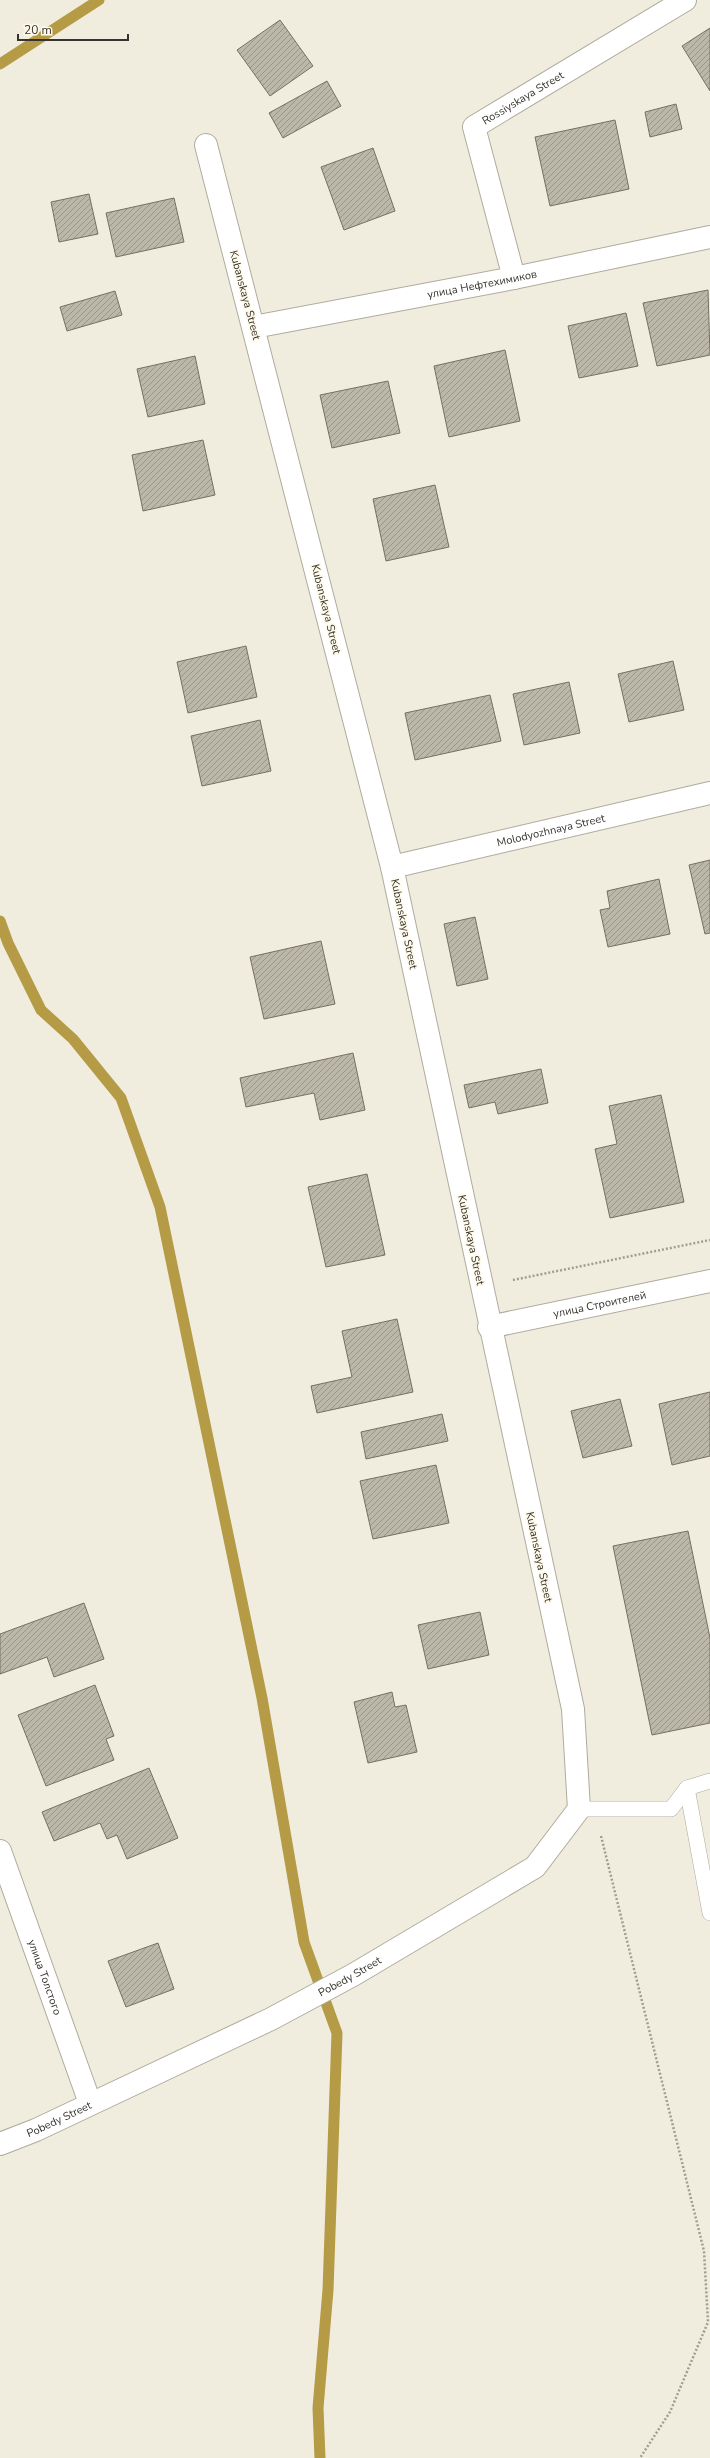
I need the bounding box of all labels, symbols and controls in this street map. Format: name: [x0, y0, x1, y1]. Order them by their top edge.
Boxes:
scale bar: [18, 16, 128, 42]
text: 20 m: [24, 22, 52, 38]
street label: Rossiyskaya Street: [479, 67, 566, 128]
street label: Kubanskaya Street: [226, 249, 264, 342]
street label: улица Нефтехимиков: [426, 266, 538, 302]
street label: Kubanskaya Street: [308, 562, 344, 656]
street label: Molodyozhnaya Street: [495, 810, 606, 850]
street label: Kubanskaya Street: [387, 877, 421, 971]
street label: Kubanskaya Street: [454, 1193, 488, 1287]
street label: улица Строителей: [552, 1287, 647, 1321]
street label: Kubanskaya Street: [522, 1510, 556, 1604]
street label: улица Толстого: [25, 1937, 65, 2017]
street label: Pobedy Street: [315, 1952, 384, 2000]
street label: Pobedy Street: [24, 2097, 94, 2140]

